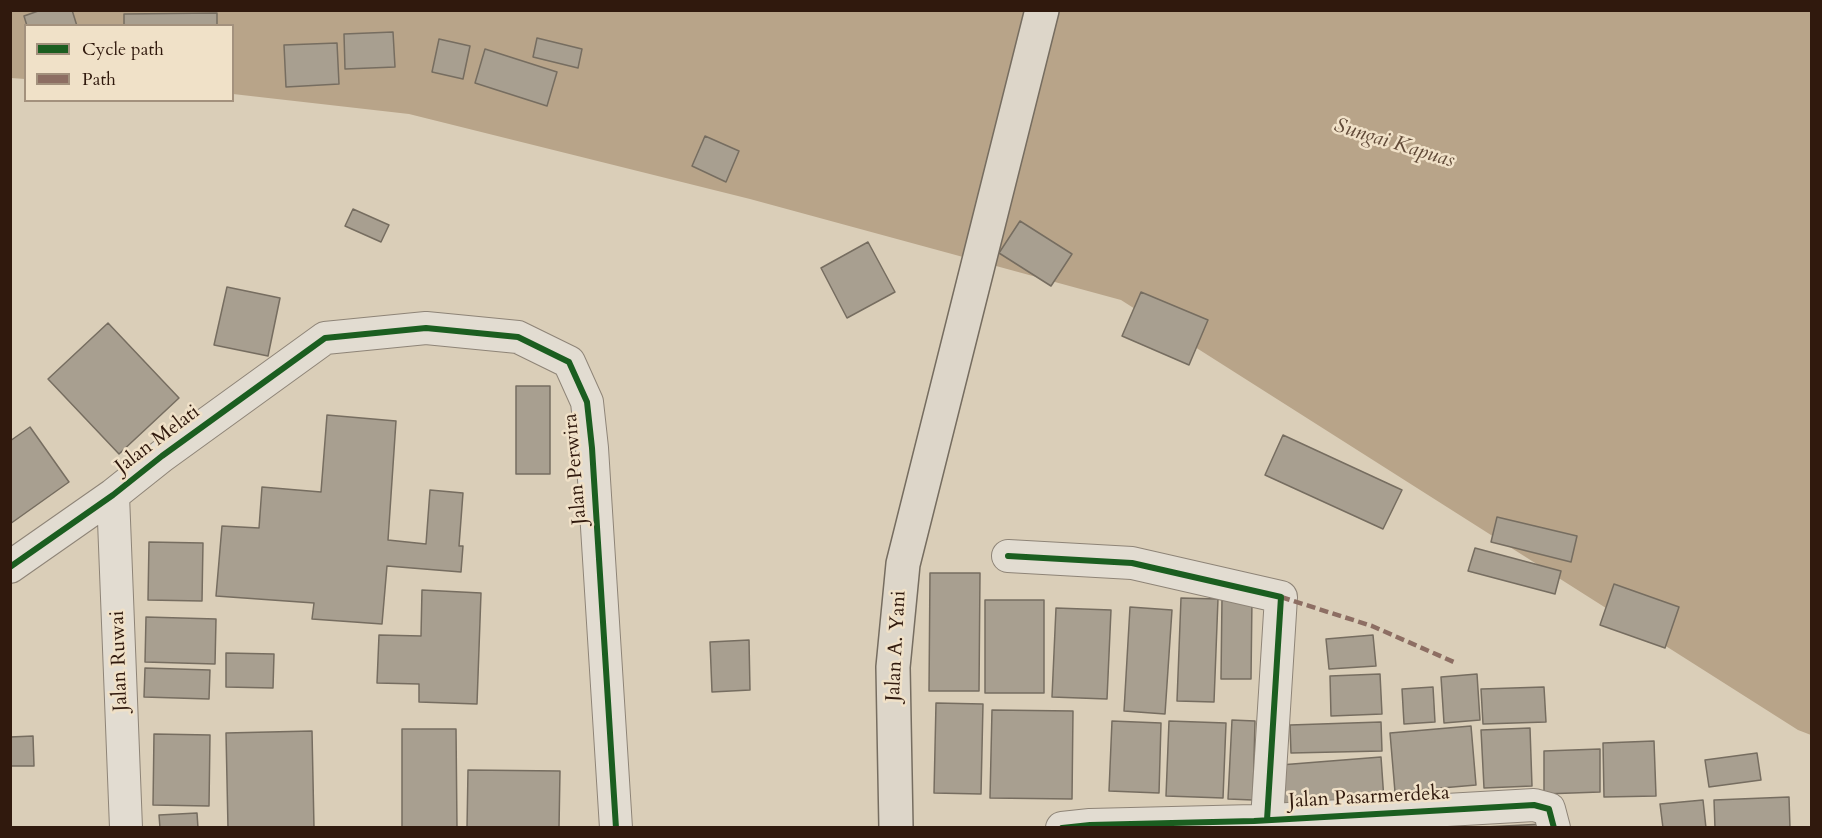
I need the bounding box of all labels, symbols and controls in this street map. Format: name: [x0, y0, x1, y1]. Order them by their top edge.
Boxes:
legend: [24, 24, 234, 102]
text: Cycle path: [82, 37, 164, 62]
text: Path: [82, 67, 116, 92]
water label: Sungai Kapuas: [1331, 114, 1457, 174]
street label: Jalan Melati: [111, 400, 205, 480]
street label: Jalan Perwira: [559, 412, 593, 526]
street label: Jalan A. Yani: [882, 590, 912, 702]
street label: Jalan Ruwai: [106, 610, 134, 712]
street label: Jalan Pasarmerdeka: [1288, 782, 1450, 814]

